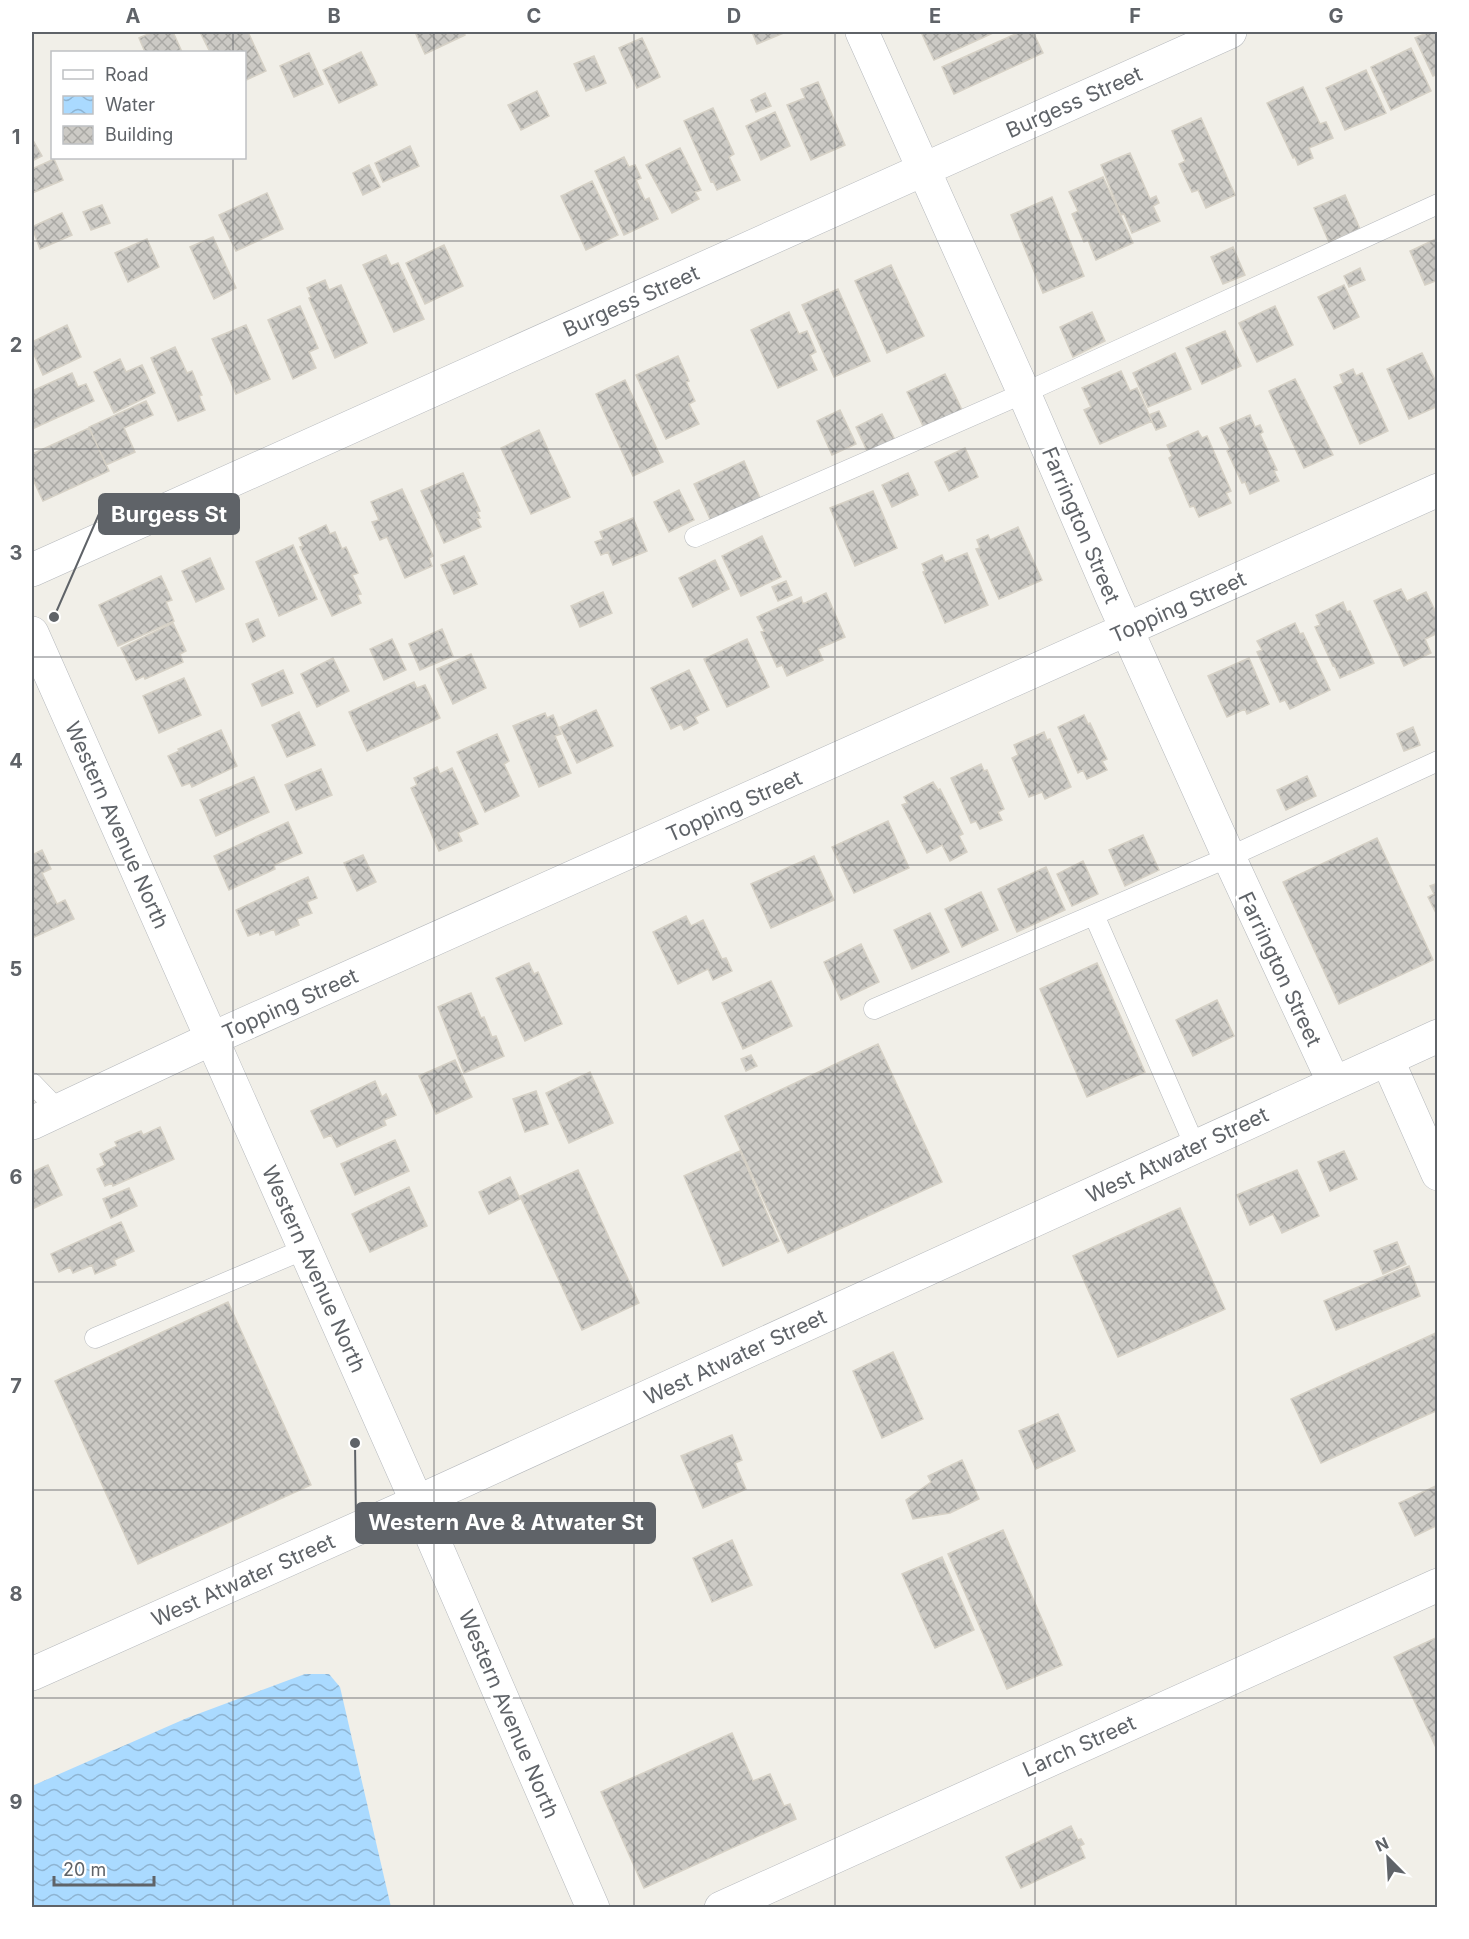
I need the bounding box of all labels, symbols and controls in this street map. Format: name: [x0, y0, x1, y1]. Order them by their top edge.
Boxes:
text: A: [126, 4, 141, 28]
text: B: [327, 4, 341, 28]
text: C: [527, 4, 541, 28]
text: D: [727, 4, 741, 28]
text: E: [929, 4, 941, 28]
text: F: [1129, 4, 1141, 28]
text: G: [1328, 4, 1344, 28]
legend: [51, 51, 246, 159]
street label: Burgess Street: [1002, 61, 1146, 143]
text: Road: [105, 64, 148, 85]
text: Water: [105, 94, 155, 115]
text: Building: [105, 124, 173, 145]
text: 1: [12, 125, 20, 149]
street label: Burgess Street: [559, 260, 703, 342]
text: 2: [10, 333, 22, 357]
street label: Farrington Street: [1037, 443, 1125, 607]
callout: Burgess St: [99, 494, 239, 534]
text: Burgess St: [111, 501, 227, 527]
text: 3: [10, 541, 22, 565]
street label: Topping Street: [1106, 566, 1250, 648]
street label: Western Avenue North: [60, 718, 174, 932]
text: 4: [9, 749, 23, 773]
street label: Topping Street: [662, 765, 806, 847]
street label: Farrington Street: [1233, 888, 1327, 1050]
text: 5: [10, 957, 22, 981]
street label: Topping Street: [218, 963, 362, 1045]
street label: West Atwater Street: [1082, 1102, 1272, 1208]
street label: Western Avenue North: [257, 1162, 371, 1376]
text: 6: [10, 1165, 23, 1189]
street label: West Atwater Street: [640, 1304, 830, 1410]
text: 7: [10, 1374, 22, 1398]
callout: Western Ave & Atwater St: [356, 1503, 655, 1543]
text: Western Ave & Atwater St: [368, 1509, 644, 1535]
street label: West Atwater Street: [147, 1528, 339, 1632]
text: 8: [9, 1582, 23, 1606]
street label: Western Avenue North: [454, 1606, 564, 1822]
street label: Larch Street: [1019, 1710, 1139, 1782]
text: 9: [10, 1790, 23, 1814]
north arrow: [1358, 1828, 1418, 1888]
text: N: [1372, 1833, 1392, 1856]
scale bar: [54, 1849, 154, 1887]
text: 20 m: [63, 1859, 106, 1880]

